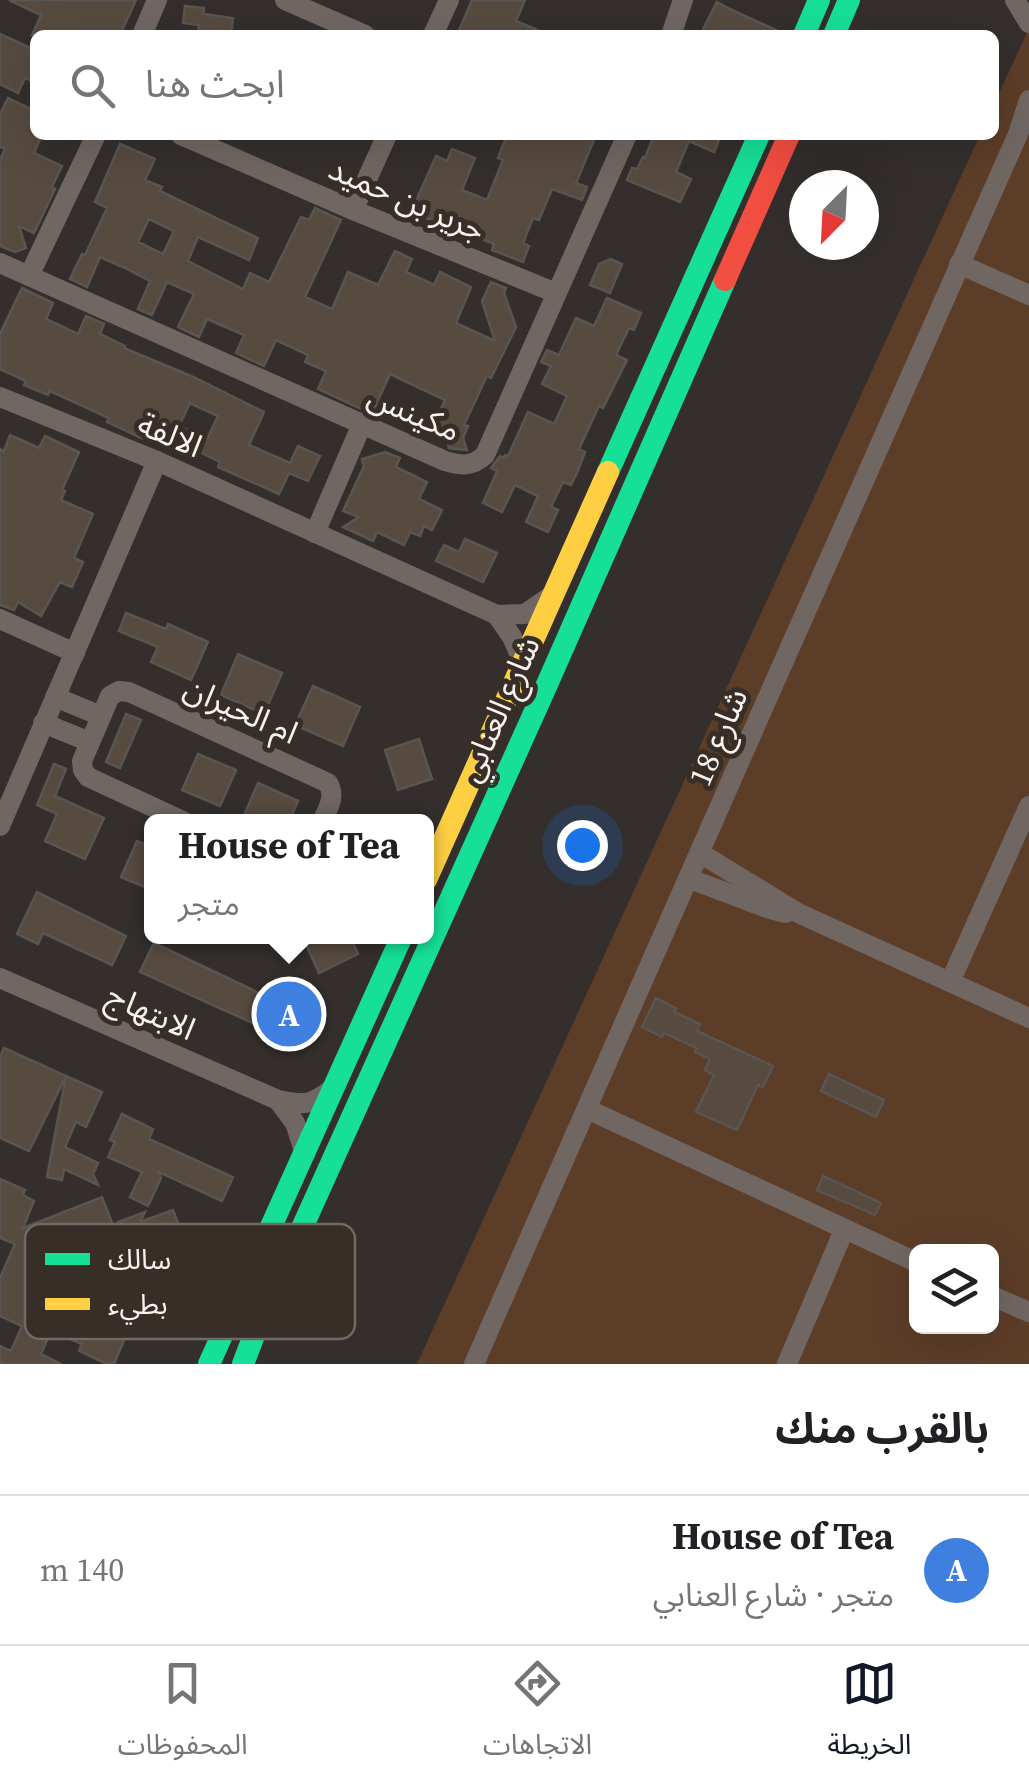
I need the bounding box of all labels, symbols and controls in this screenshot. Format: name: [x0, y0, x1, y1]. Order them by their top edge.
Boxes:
search box: [30, 30, 999, 140]
icon: search: [65, 58, 120, 113]
text: ابحث هنا: [145, 58, 285, 110]
street label: جرير بن حميد: [322, 146, 492, 252]
north arrow: [789, 170, 879, 260]
street label: مكينس: [361, 374, 467, 452]
street label: الالفة: [131, 402, 209, 468]
street label: شارع العنابي: [447, 629, 553, 790]
street label: ام الحيران: [176, 665, 305, 756]
street label: شارع 18: [678, 682, 760, 793]
popup: [144, 814, 434, 944]
text: House of Tea: [178, 819, 400, 871]
your location: [557, 820, 608, 871]
text: متجر: [178, 882, 240, 926]
street label: الابتهاج: [99, 973, 202, 1053]
pin: A: [256, 976, 322, 1052]
legend: [25, 1224, 355, 1339]
text: سالك: [108, 1240, 171, 1278]
map controls: [909, 1244, 999, 1334]
button: layers: [909, 1244, 999, 1334]
text: بطيء: [108, 1285, 168, 1325]
text: بالقرب منك: [775, 1399, 989, 1457]
text: House of Tea: [672, 1510, 894, 1562]
text: 140 m: [40, 1548, 124, 1592]
text: A: [946, 1548, 967, 1592]
text: متجر · شارع العنابي: [653, 1573, 894, 1617]
tab: المحفوظات: [118, 1656, 248, 1775]
tab: الاتجاهات: [483, 1656, 592, 1775]
tab: الخريطة: [827, 1656, 911, 1775]

